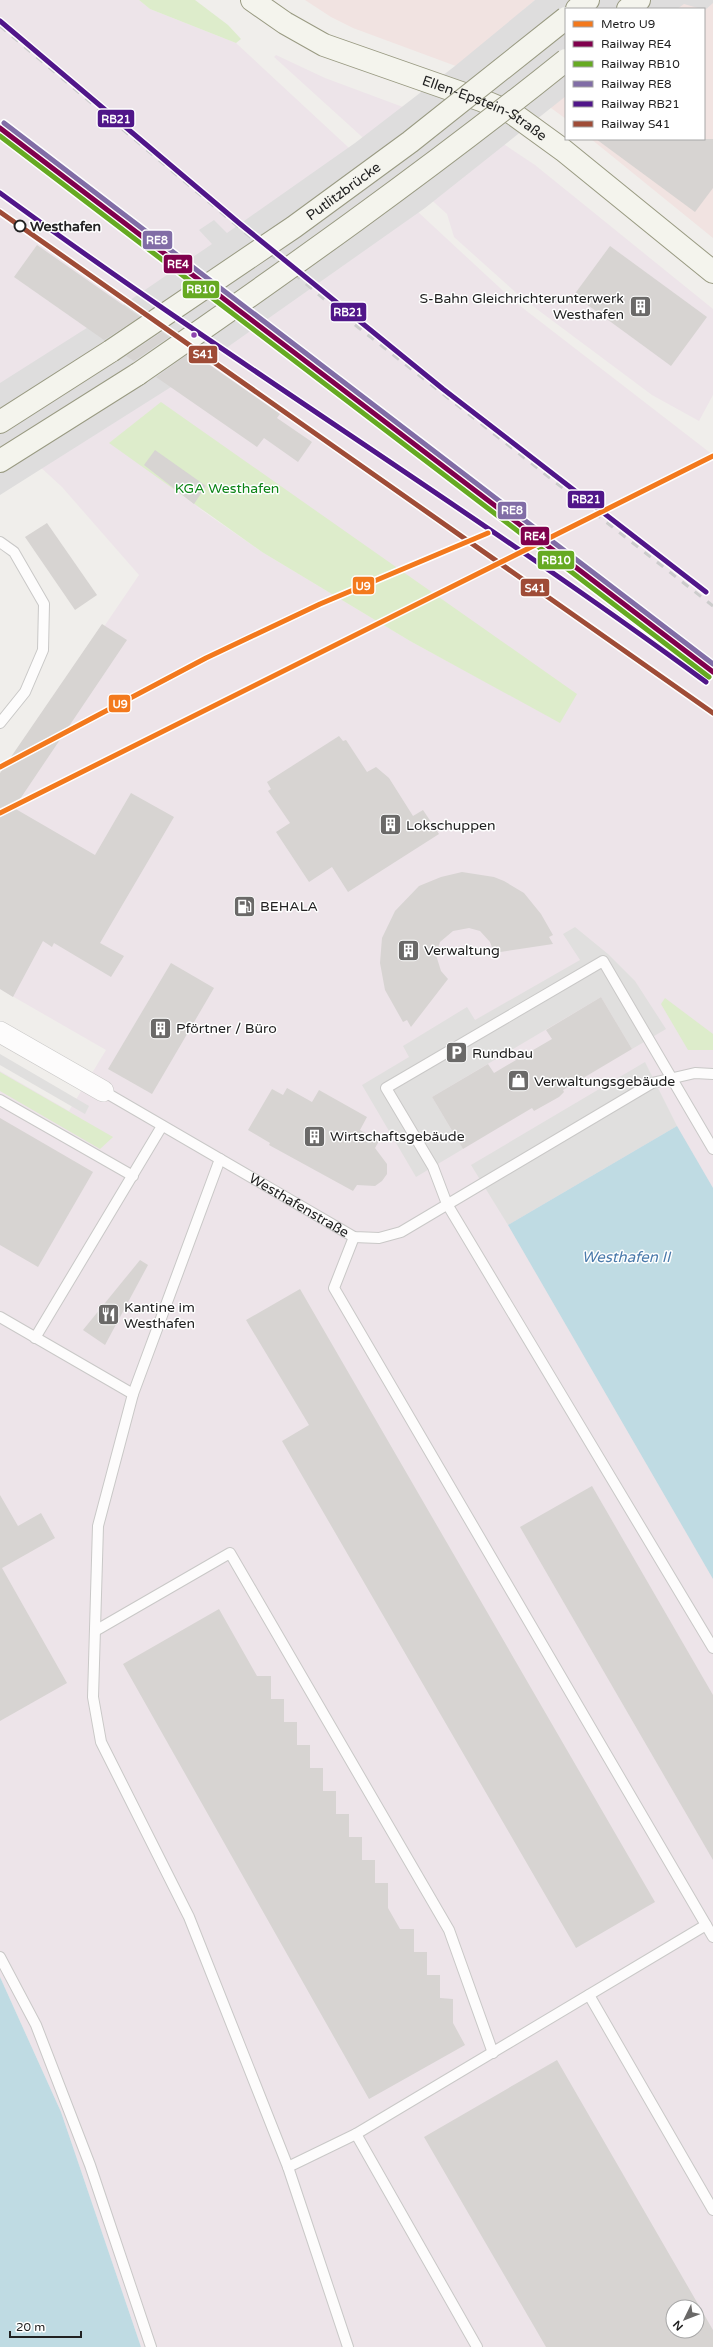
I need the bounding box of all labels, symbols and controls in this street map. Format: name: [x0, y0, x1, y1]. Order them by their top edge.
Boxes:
legend: [565, 8, 705, 140]
text: Metro U9: [601, 17, 655, 31]
text: Railway RE4: [601, 37, 672, 51]
text: Railway RB10: [601, 57, 680, 71]
street label: Ellen-Epstein-Straße: [420, 72, 550, 145]
text: Railway RE8: [601, 77, 672, 91]
text: Railway RB21: [601, 97, 680, 111]
line badge: RB21: [97, 109, 135, 128]
text: RB21: [101, 113, 131, 126]
text: Railway S41: [601, 117, 670, 131]
street label: Putlitzbrücke: [303, 158, 384, 224]
place label: Westhafen: [30, 218, 101, 235]
marker: Westhafen: [13, 219, 27, 233]
line badge: RE8: [142, 230, 173, 250]
text: RE8: [146, 234, 168, 247]
line badge: RE4: [163, 254, 193, 274]
text: RE4: [167, 258, 189, 271]
line badge: RB10: [182, 280, 220, 299]
text: RB10: [186, 283, 216, 296]
place label: S-Bahn Gleichrichterunterwerk Westhafen: [419, 290, 624, 323]
building icon: S-Bahn Gleichrichterunterwerk Westhafen: [627, 293, 653, 319]
line badge: RB21: [330, 302, 367, 322]
text: RB21: [333, 306, 363, 319]
unlabelled marker: [189, 330, 199, 340]
line badge: S41: [188, 345, 218, 364]
text: S41: [193, 348, 213, 361]
park label: KGA Westhafen: [175, 480, 279, 497]
line badge: RB21: [567, 490, 605, 509]
text: RB21: [571, 493, 601, 506]
line badge: RE8: [497, 501, 527, 520]
text: RE8: [501, 504, 523, 517]
line badge: RE4: [520, 526, 550, 546]
text: RE4: [524, 530, 546, 543]
line badge: RB10: [537, 550, 575, 570]
text: RB10: [541, 554, 571, 567]
line badge: U9: [352, 576, 375, 595]
line badge: S41: [520, 578, 550, 597]
text: U9: [355, 580, 371, 593]
text: S41: [525, 582, 545, 595]
line badge: U9: [108, 694, 131, 713]
text: U9: [112, 698, 128, 711]
building icon: Lokschuppen: [378, 812, 404, 838]
place label: Lokschuppen: [406, 817, 495, 834]
fuel station icon: BEHALA: [232, 893, 258, 919]
place label: BEHALA: [260, 898, 318, 915]
building icon: Verwaltung: [396, 937, 422, 963]
place label: Verwaltung: [424, 942, 500, 959]
building icon: Pförtner / Büro: [148, 1015, 174, 1041]
place label: Pförtner / Büro: [176, 1020, 277, 1037]
parking icon: Rundbau: [444, 1040, 470, 1066]
place label: Rundbau: [472, 1045, 533, 1062]
shop icon: Verwaltungsgebäude: [505, 1068, 531, 1094]
place label: Verwaltungsgebäude: [534, 1073, 675, 1090]
building icon: Wirtschaftsgebäude: [301, 1123, 327, 1149]
place label: Wirtschaftsgebäude: [330, 1128, 465, 1145]
street label: Westhafenstraße: [246, 1170, 352, 1241]
water label: Westhafen II: [582, 1248, 672, 1266]
place label: Kantine im Westhafen: [124, 1299, 195, 1332]
restaurant icon: Kantine im Westhafen: [95, 1302, 121, 1328]
north arrow: [665, 2299, 705, 2339]
scale bar: [10, 2313, 81, 2339]
text: N: [670, 2318, 686, 2333]
text: 20 m: [16, 2320, 45, 2334]

